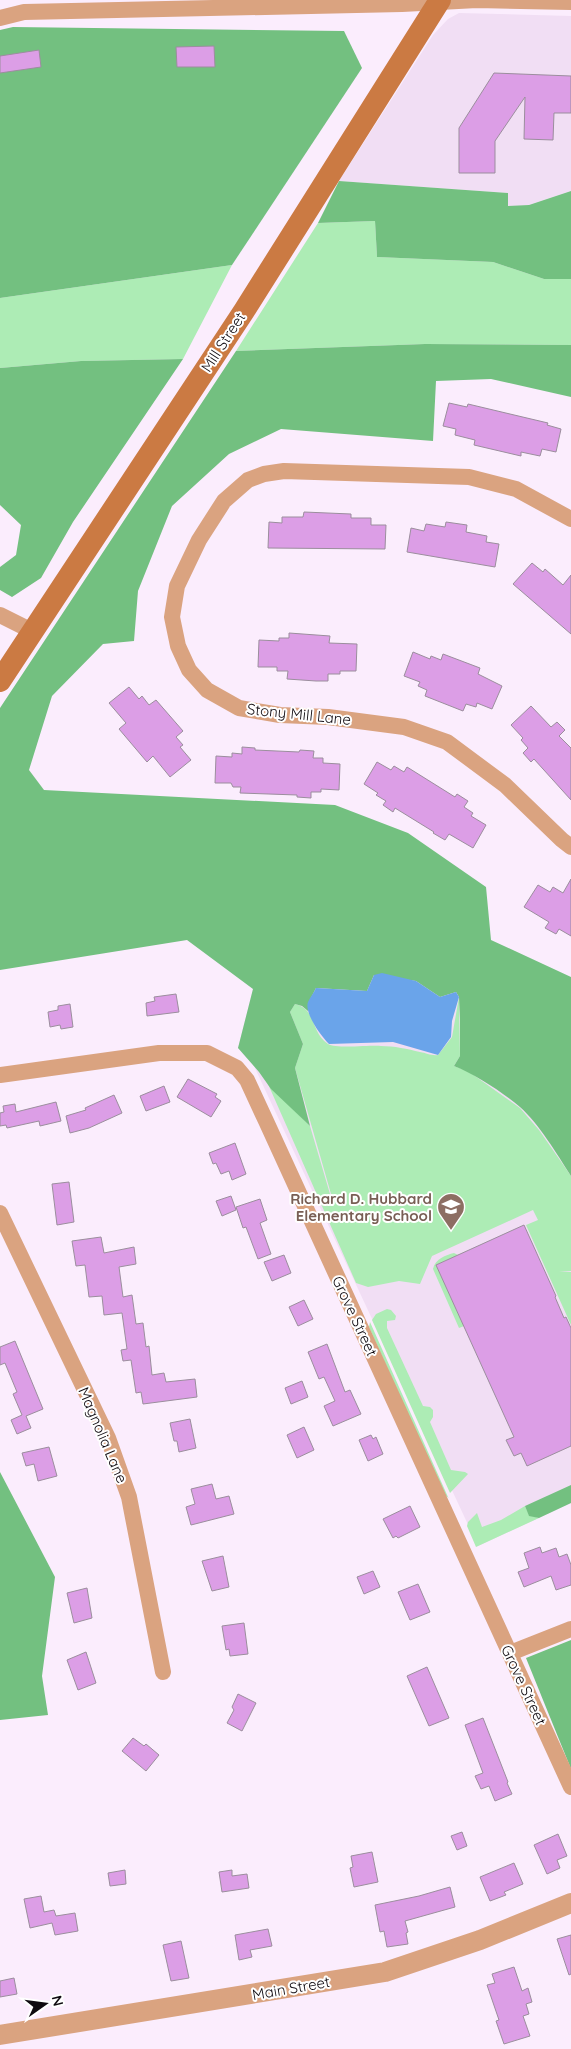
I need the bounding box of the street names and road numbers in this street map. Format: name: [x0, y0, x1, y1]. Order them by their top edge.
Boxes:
street label: Mill Street: [197, 308, 249, 376]
street label: Stony Mill Lane: [246, 699, 352, 729]
street label: Grove Street: [328, 1273, 382, 1359]
street label: Magnolia Lane: [74, 1384, 132, 1486]
street label: Grove Street: [497, 1642, 551, 1728]
street label: Main Street: [251, 1972, 331, 2004]

